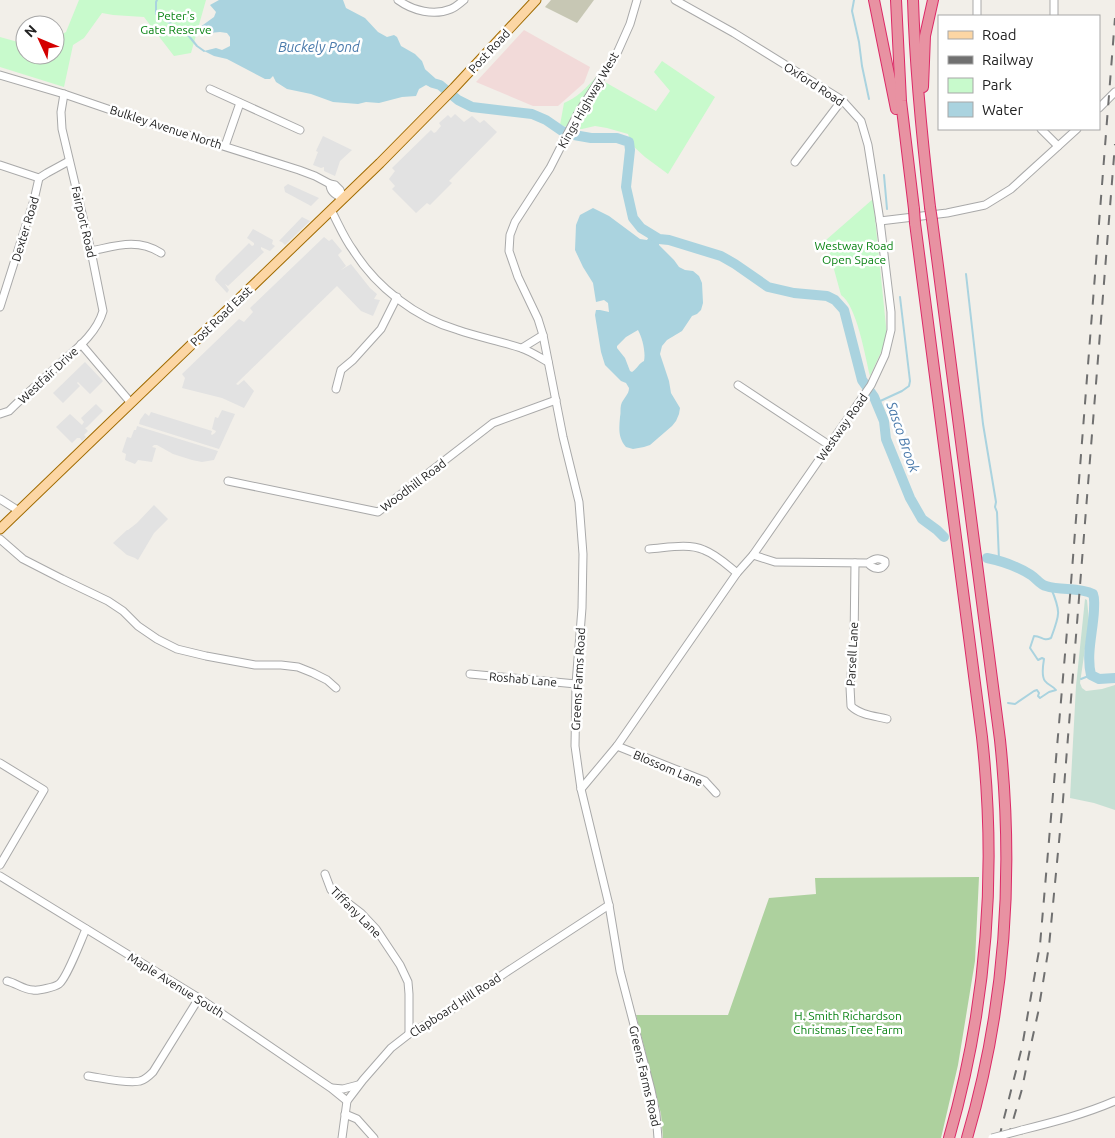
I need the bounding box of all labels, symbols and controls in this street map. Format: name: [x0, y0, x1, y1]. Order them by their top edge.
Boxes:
park label: Peter's Gate Reserve: [140, 9, 212, 36]
north arrow: [15, 15, 65, 65]
legend: [938, 15, 1100, 130]
text: N: [21, 22, 40, 40]
text: Road: [982, 26, 1017, 43]
street label: Post Road: [466, 27, 512, 75]
water label: Buckely Pond: [278, 39, 361, 55]
street label: Kings Highway West: [555, 49, 621, 150]
text: Railway: [982, 51, 1033, 68]
street label: Oxford Road: [782, 60, 846, 108]
text: Park: [982, 76, 1012, 93]
text: Water: [982, 101, 1023, 118]
street label: Bulkley Avenue North: [108, 103, 224, 151]
street label: Fairport Road: [69, 185, 99, 259]
street label: Dexter Road: [9, 195, 41, 263]
park label: Westway Road Open Space: [814, 239, 894, 266]
street label: Post Road East: [188, 283, 254, 348]
street label: Westfair Drive: [15, 344, 81, 406]
street label: Westway Road: [814, 391, 870, 463]
water label: Sasco Brook: [883, 398, 923, 475]
street label: Woodhill Road: [378, 456, 448, 514]
street label: Parsell Lane: [844, 621, 860, 687]
street label: Greens Farms Road: [569, 627, 587, 731]
street label: Roshab Lane: [488, 670, 558, 688]
street label: Blossom Lane: [631, 748, 705, 788]
street label: Tiffany Lane: [328, 884, 384, 940]
street label: Maple Avenue South: [125, 950, 227, 1020]
street label: Clapboard Hill Road: [407, 971, 503, 1039]
park label: H. Smith Richardson Christmas Tree Farm: [793, 1009, 903, 1036]
street label: Greens Farms Road: [627, 1024, 663, 1128]

